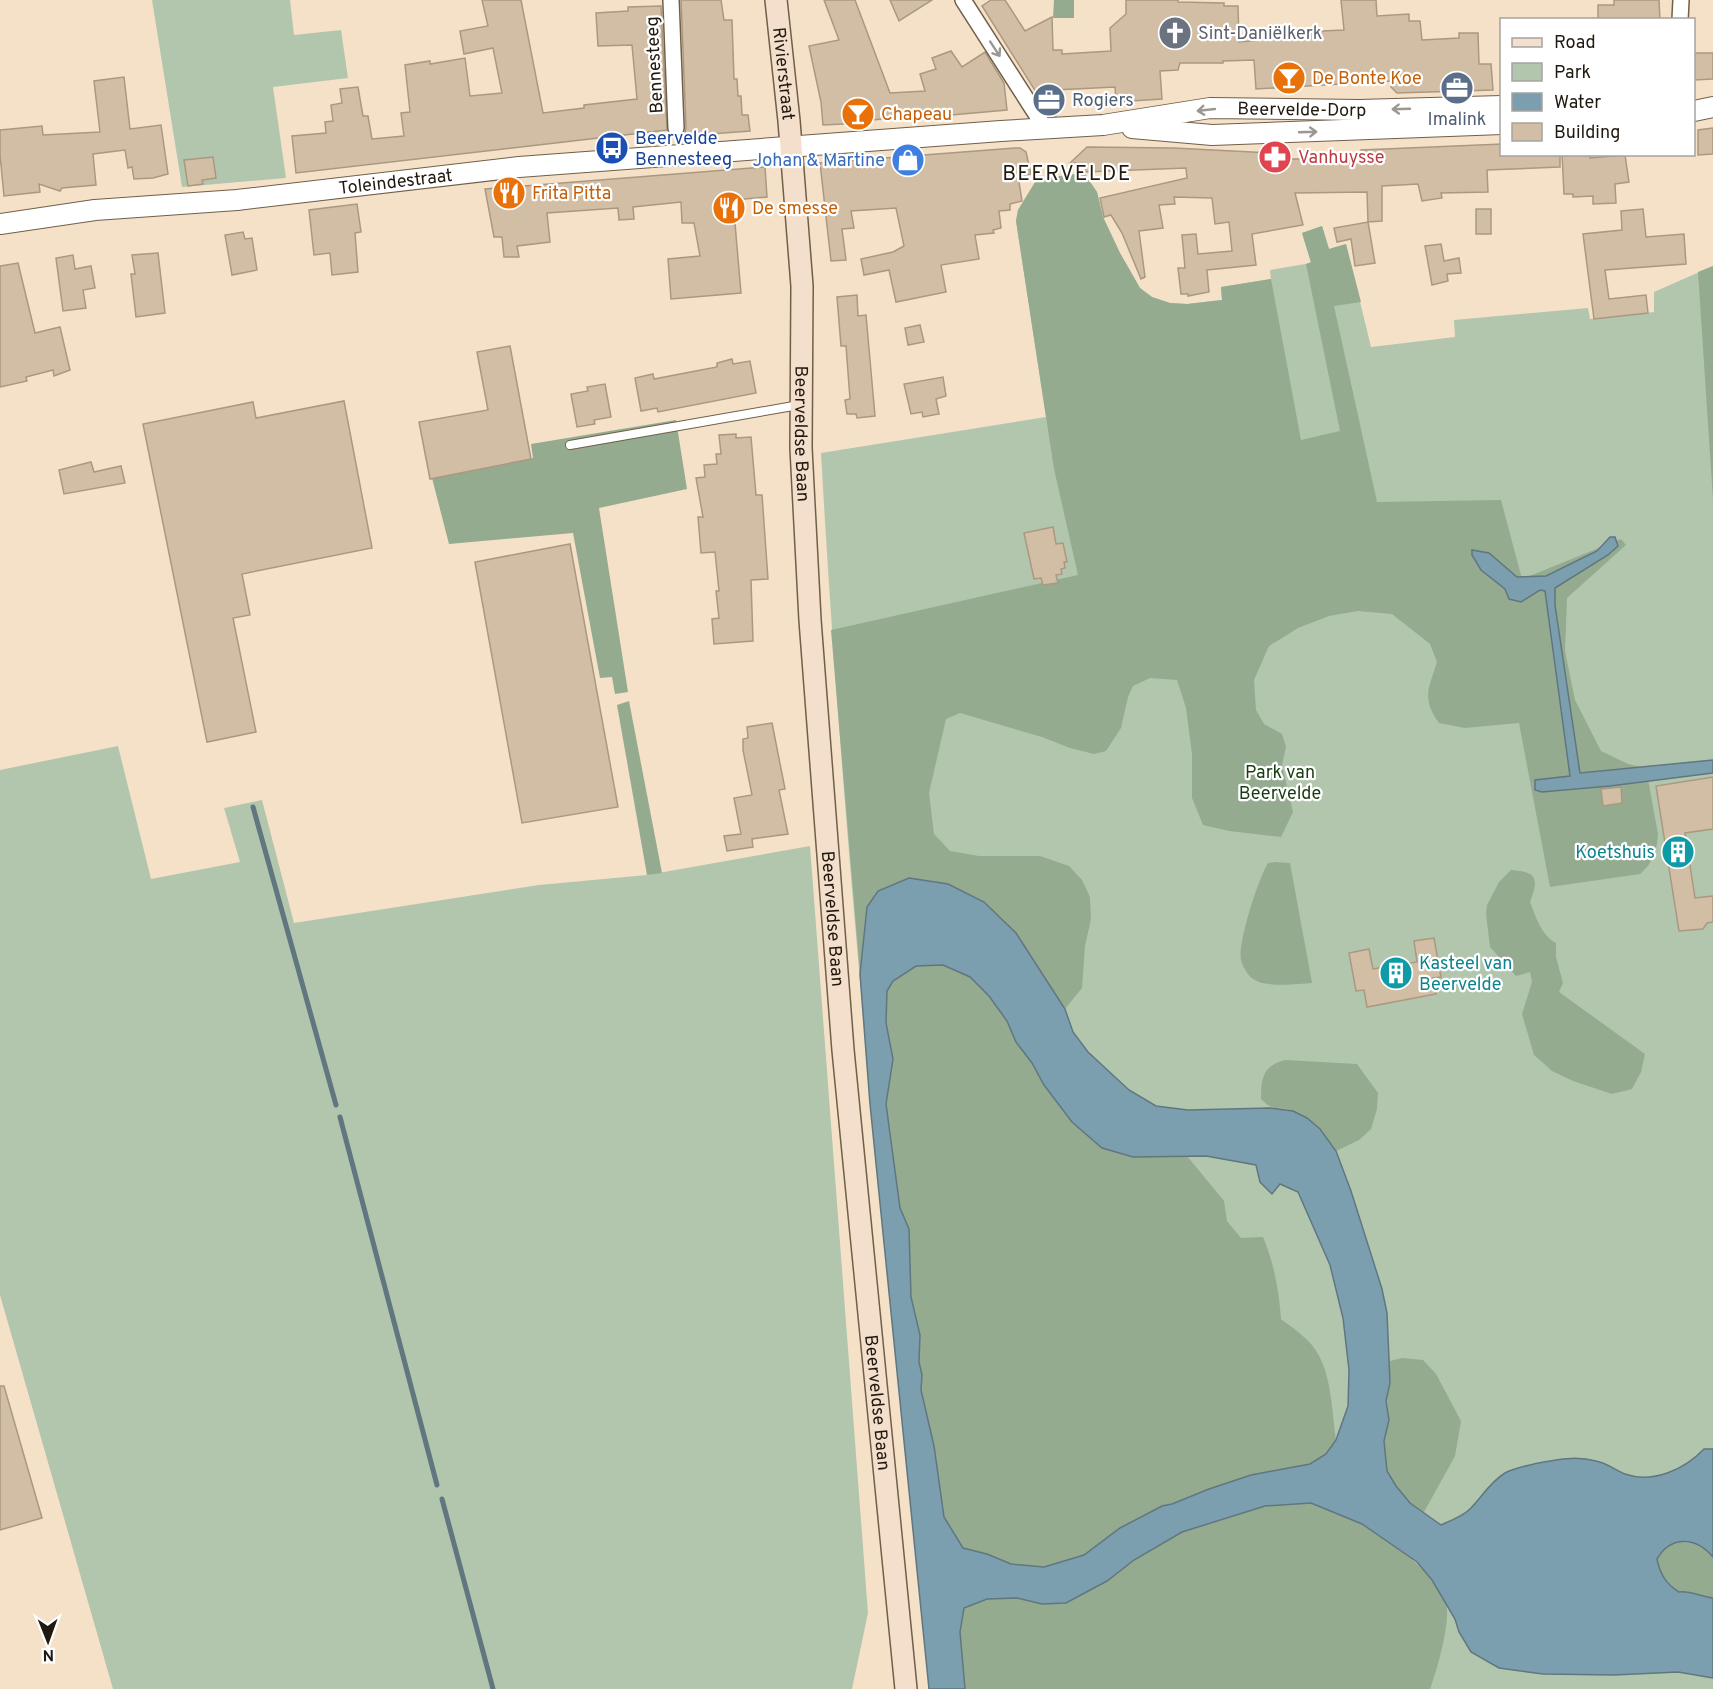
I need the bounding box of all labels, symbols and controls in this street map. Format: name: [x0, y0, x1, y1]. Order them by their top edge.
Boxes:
church icon: Sint-Daniëlkerk: [1157, 15, 1193, 51]
street label: Bennesteeg: [641, 16, 670, 114]
legend: [1500, 18, 1695, 156]
place label: Sint-Daniëlkerk: [1198, 23, 1322, 46]
street label: Rivierstraat: [766, 26, 799, 122]
text: Road: [1554, 32, 1596, 55]
one-way arrow: [989, 40, 1001, 57]
bar icon: De Bonte Koe: [1271, 60, 1307, 96]
text: Park: [1554, 62, 1591, 85]
place label: De Bonte Koe: [1312, 68, 1422, 91]
office icon: Imalink: [1439, 70, 1475, 106]
office icon: Rogiers: [1031, 82, 1067, 118]
place label: Rogiers: [1072, 90, 1134, 113]
text: Water: [1554, 92, 1601, 115]
bar icon: Chapeau: [840, 96, 876, 132]
street label: Beervelde-Dorp: [1237, 98, 1367, 123]
one-way arrow: [1392, 103, 1412, 115]
place label: Chapeau: [881, 104, 952, 127]
one-way arrow: [1197, 104, 1217, 115]
place label: Imalink: [1428, 109, 1486, 132]
text: Building: [1554, 122, 1620, 145]
one-way arrow: [1297, 126, 1317, 137]
place label: Beervelde Bennesteeg: [635, 128, 732, 172]
bus stop icon: Beervelde Bennesteeg: [594, 130, 630, 166]
pharmacy icon: Vanhuysse: [1257, 139, 1293, 175]
shop icon: Johan & Martine: [890, 142, 926, 178]
place label: Vanhuysse: [1298, 147, 1384, 170]
place label: Johan & Martine: [752, 150, 885, 173]
district label: BEERVELDE: [1002, 161, 1132, 188]
street label: Toleindestraat: [337, 165, 454, 201]
restaurant icon: Frita Pitta: [491, 175, 527, 211]
place label: Frita Pitta: [532, 183, 611, 206]
restaurant icon: De smesse: [711, 190, 747, 226]
place label: De smesse: [752, 198, 838, 221]
street label: Beerveldse Baan: [788, 366, 814, 503]
park label: Park van Beervelde: [1239, 762, 1321, 806]
building icon: Koetshuis: [1660, 834, 1696, 870]
place label: Koetshuis: [1575, 842, 1655, 865]
street label: Beerveldse Baan: [815, 850, 848, 988]
place label: Kasteel van Beervelde: [1419, 953, 1512, 997]
building icon: Kasteel van Beervelde: [1378, 955, 1414, 991]
street label: Beerveldse Baan: [858, 1334, 894, 1472]
north arrow: [18, 1611, 78, 1671]
text: N: [42, 1644, 54, 1664]

